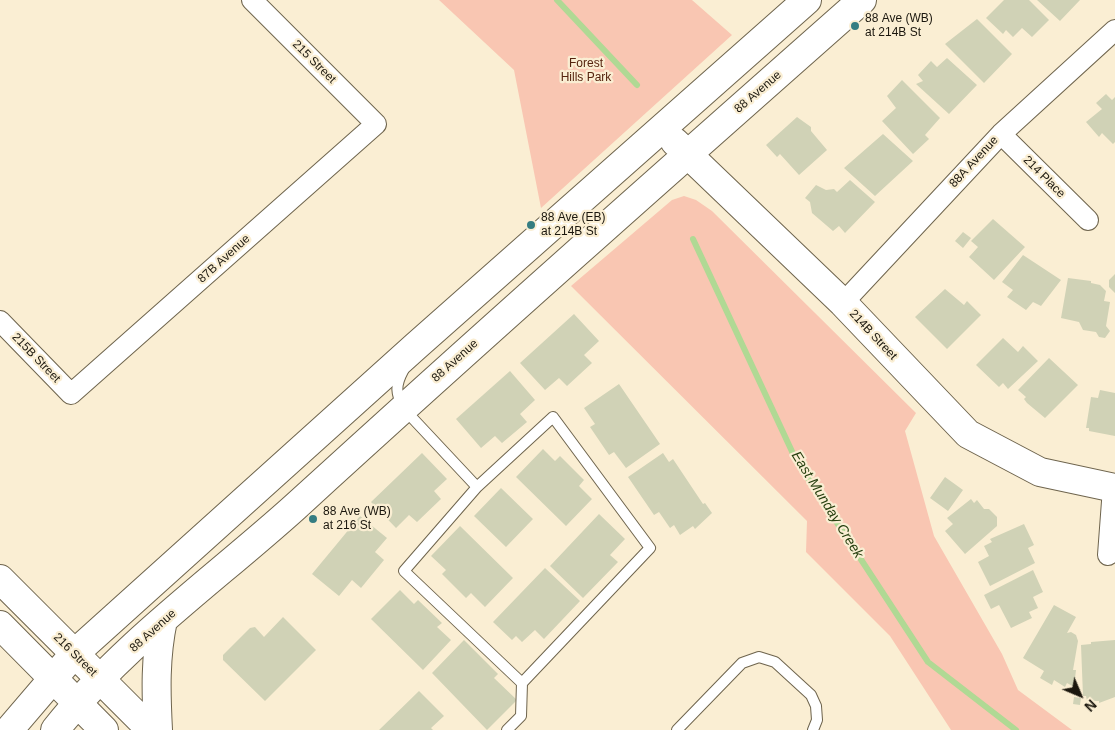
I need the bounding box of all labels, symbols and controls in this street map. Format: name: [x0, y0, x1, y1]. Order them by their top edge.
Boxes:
place label: 88 Ave (WB) at 214B St: [865, 12, 933, 40]
marker: 88 Ave (WB) at 214B St: [849, 20, 861, 32]
street label: 215 Street: [289, 37, 339, 87]
park label: Forest Hills Park: [561, 57, 611, 85]
street label: 88 Avenue: [732, 68, 784, 116]
street label: 88A Avenue: [947, 133, 1001, 191]
street label: 214 Place: [1020, 153, 1068, 201]
place label: 88 Ave (EB) at 214B St: [541, 211, 605, 239]
marker: 88 Ave (EB) at 214B St: [525, 219, 537, 231]
street label: 87B Avenue: [195, 232, 253, 286]
street label: 214B Street: [846, 307, 900, 363]
street label: 215B Street: [9, 330, 63, 386]
street label: 88 Avenue: [429, 337, 481, 385]
water label: East Munday Creek: [787, 448, 867, 562]
place label: 88 Ave (WB) at 216 St: [323, 505, 391, 533]
marker: 88 Ave (WB) at 216 St: [307, 513, 319, 525]
street label: 88 Avenue: [127, 607, 179, 655]
street label: 216 Street: [50, 630, 100, 680]
north arrow: [1055, 670, 1105, 720]
text: N: [1081, 696, 1100, 715]

